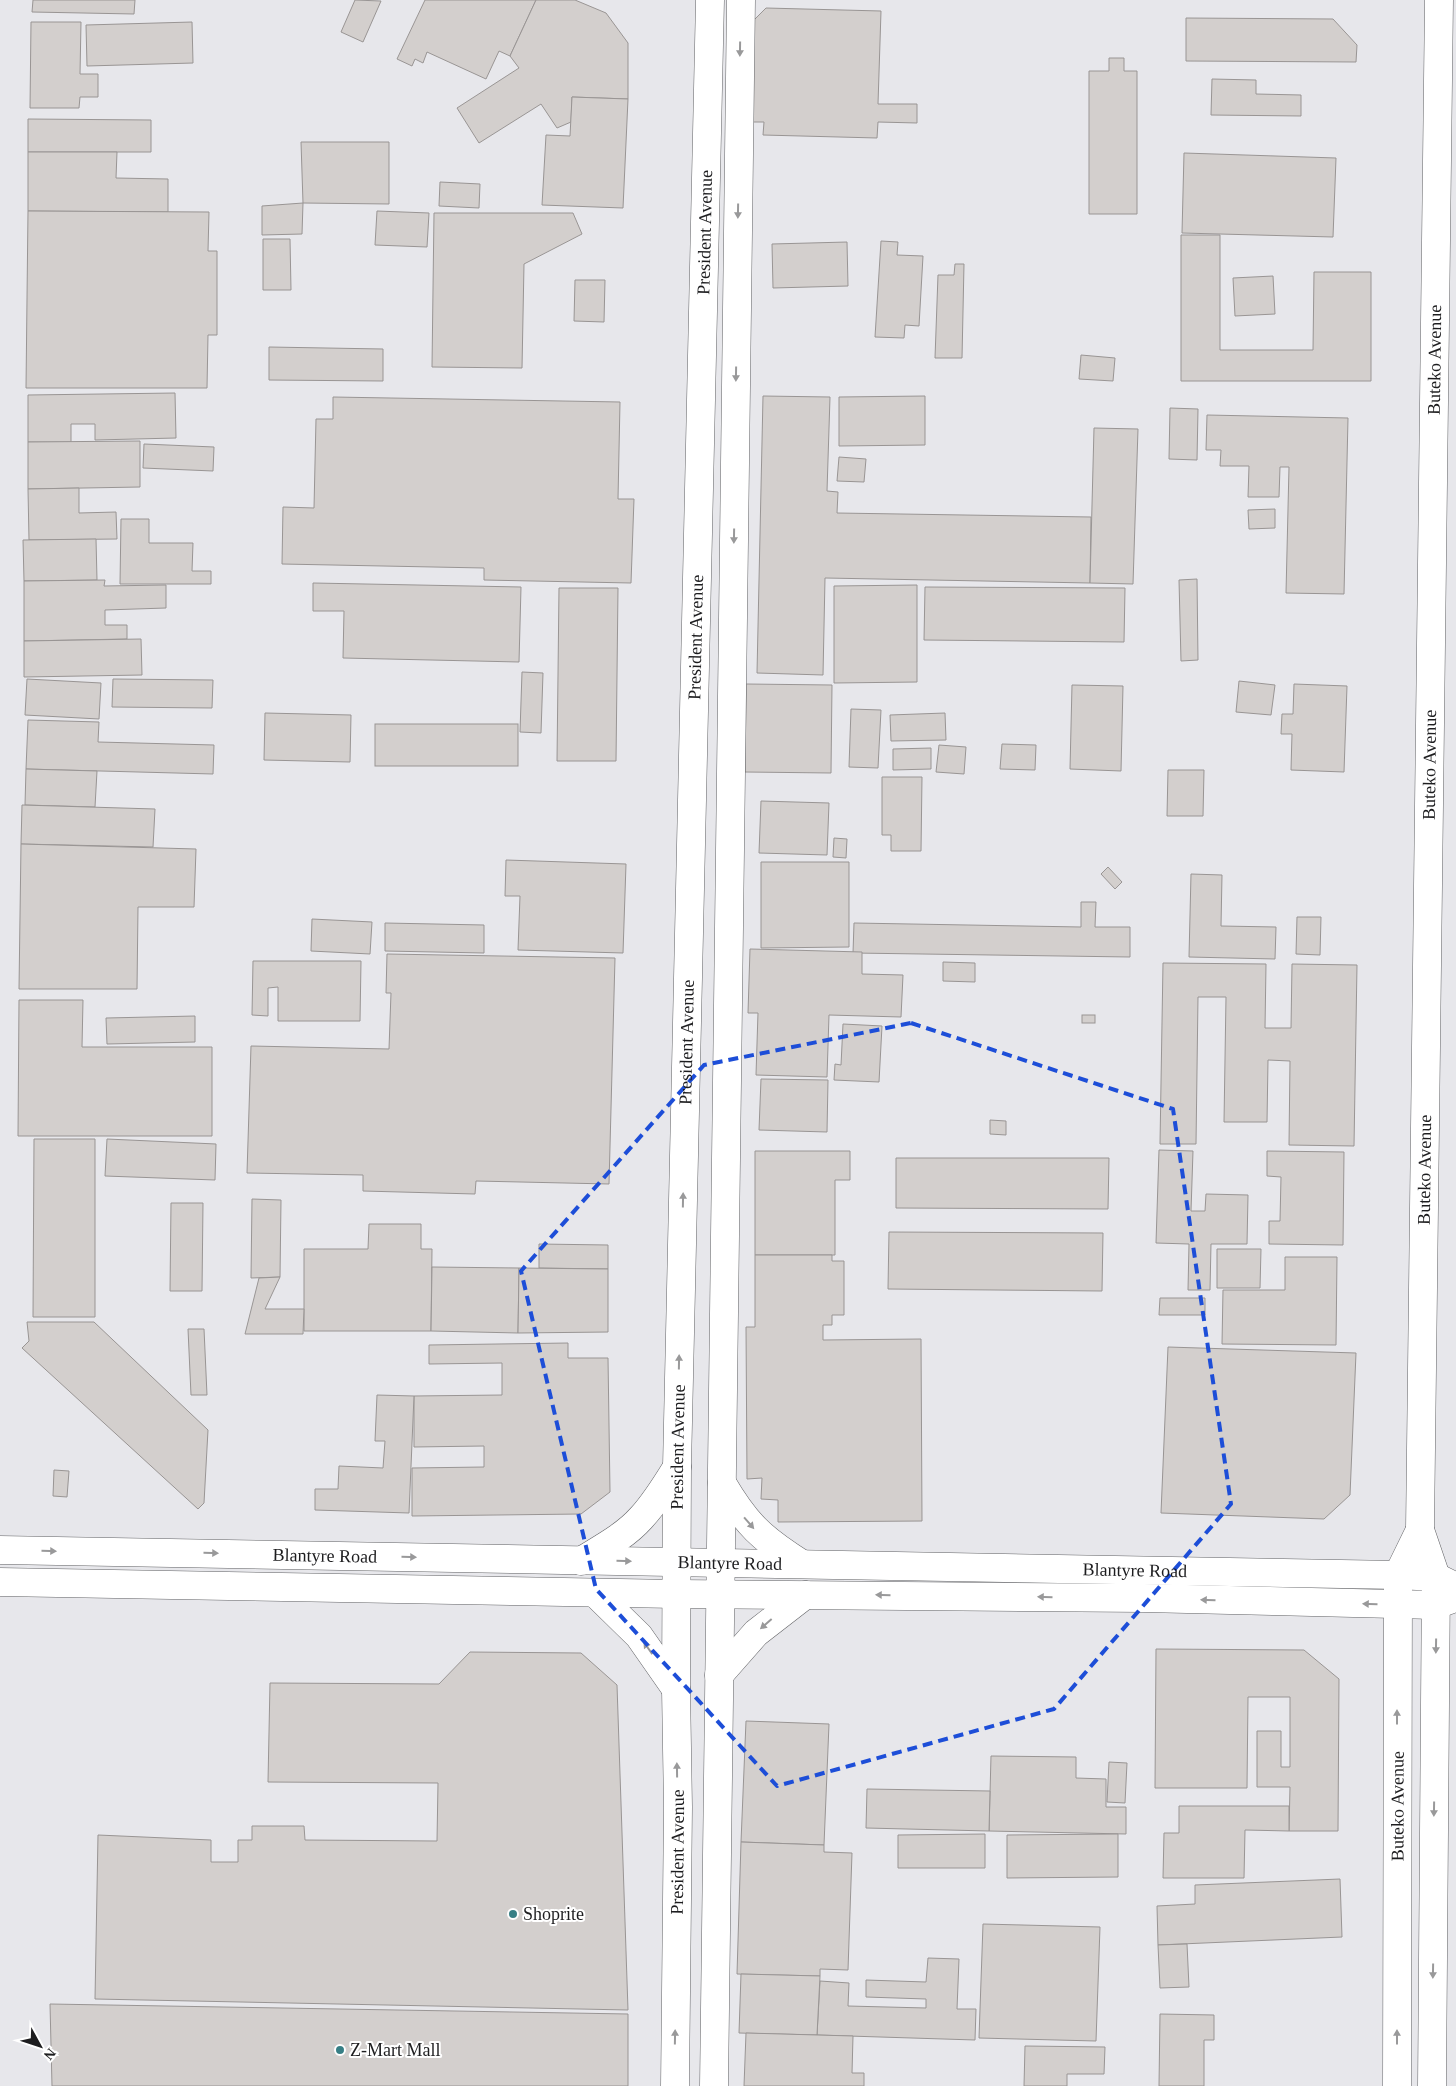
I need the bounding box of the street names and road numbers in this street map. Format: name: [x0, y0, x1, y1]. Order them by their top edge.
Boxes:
street label: President Avenue: [693, 170, 716, 295]
street label: Buteko Avenue: [1424, 305, 1445, 415]
street label: President Avenue: [684, 574, 707, 700]
street label: Buteko Avenue: [1419, 709, 1440, 820]
street label: President Avenue: [675, 979, 698, 1105]
street label: Buteko Avenue: [1414, 1114, 1435, 1225]
street label: President Avenue: [667, 1384, 689, 1510]
street label: Blantyre Road: [272, 1545, 377, 1567]
street label: Blantyre Road: [677, 1552, 782, 1574]
street label: Blantyre Road: [1082, 1559, 1187, 1581]
street label: Buteko Avenue: [1387, 1751, 1408, 1861]
street label: President Avenue: [667, 1789, 688, 1915]

